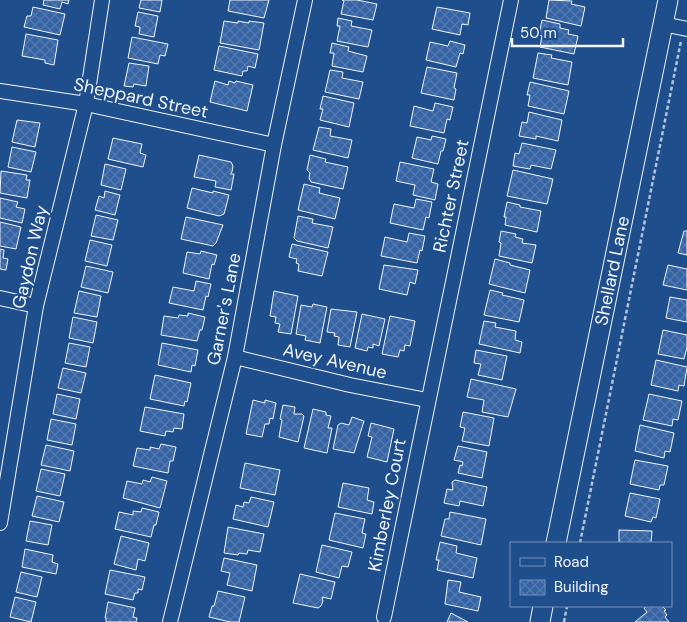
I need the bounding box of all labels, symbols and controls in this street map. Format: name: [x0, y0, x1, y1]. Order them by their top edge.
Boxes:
scale bar: [512, 15, 623, 47]
text: 50 m: [520, 23, 557, 43]
street label: Sheppard Street: [72, 72, 210, 124]
street label: Richter Street: [427, 137, 475, 255]
street label: Gaydon Way: [6, 203, 54, 311]
street label: Shellard Lane: [589, 214, 635, 328]
street label: Garner's Lane: [201, 251, 247, 367]
street label: Avey Avenue: [281, 337, 389, 385]
street label: Kimberley Court: [362, 436, 412, 574]
legend: [510, 542, 672, 607]
text: Road: [554, 552, 589, 572]
text: Building: [554, 577, 609, 597]

